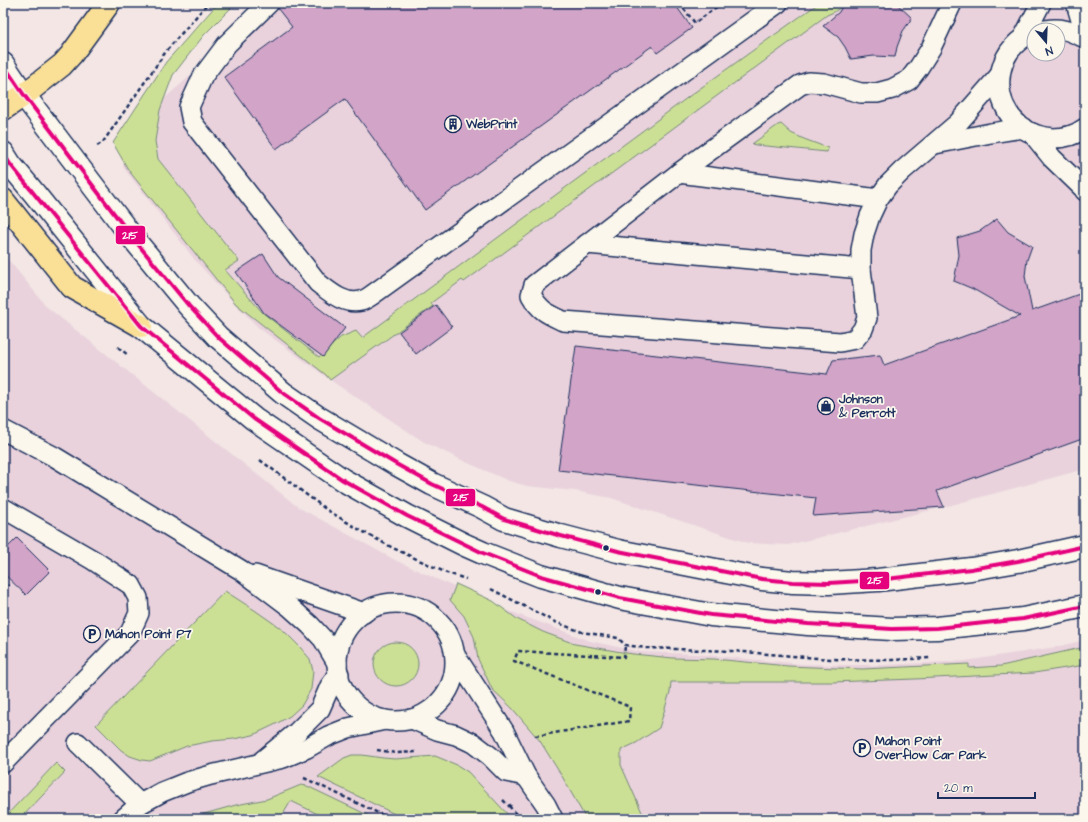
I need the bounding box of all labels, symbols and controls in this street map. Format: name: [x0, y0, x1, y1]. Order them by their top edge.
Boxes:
north arrow: [1026, 22, 1066, 62]
text: N: [1043, 43, 1055, 59]
building icon: WebPrint: [443, 114, 463, 134]
place label: WebPrint: [465, 116, 518, 133]
line badge: 215: [115, 225, 146, 245]
text: 215: [121, 228, 138, 243]
place label: Johnson & Perrott: [838, 391, 896, 422]
shop icon: Johnson & Perrott: [816, 396, 836, 416]
line badge: 215: [445, 488, 476, 507]
text: 215: [452, 490, 469, 505]
unlabelled marker: [601, 543, 611, 553]
line badge: 215: [859, 571, 890, 590]
text: 215: [866, 573, 883, 588]
unlabelled marker: [593, 587, 603, 597]
parking icon: Mahon Point P7: [82, 624, 102, 644]
place label: Mahon Point P7: [105, 626, 192, 643]
place label: Mahon Point Overflow Car Park: [875, 733, 987, 764]
parking icon: Mahon Point Overflow Car Park: [852, 738, 872, 758]
scale bar: [938, 774, 1035, 800]
text: 20 m: [944, 780, 973, 797]

